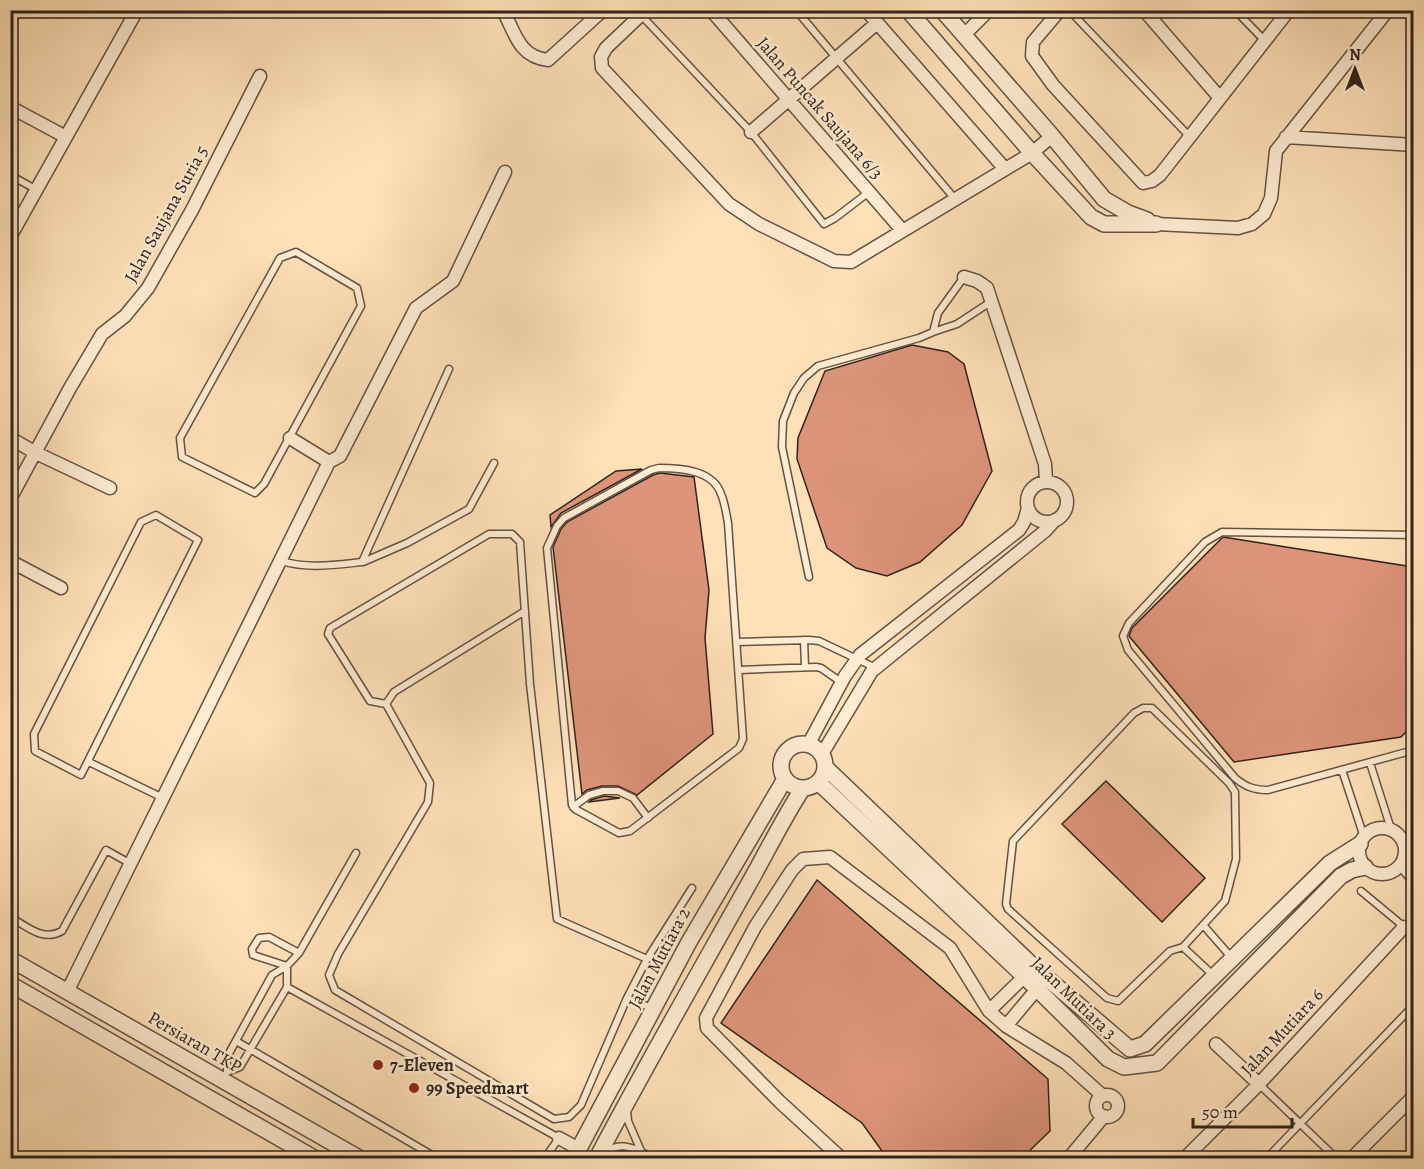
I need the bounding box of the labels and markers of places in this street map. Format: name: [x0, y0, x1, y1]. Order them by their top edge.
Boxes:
place label: 7-Eleven: [390, 1053, 454, 1077]
marker: 7-Eleven: [371, 1058, 385, 1072]
place label: 99 Speedmart: [426, 1076, 529, 1100]
marker: 99 Speedmart: [407, 1081, 421, 1095]

